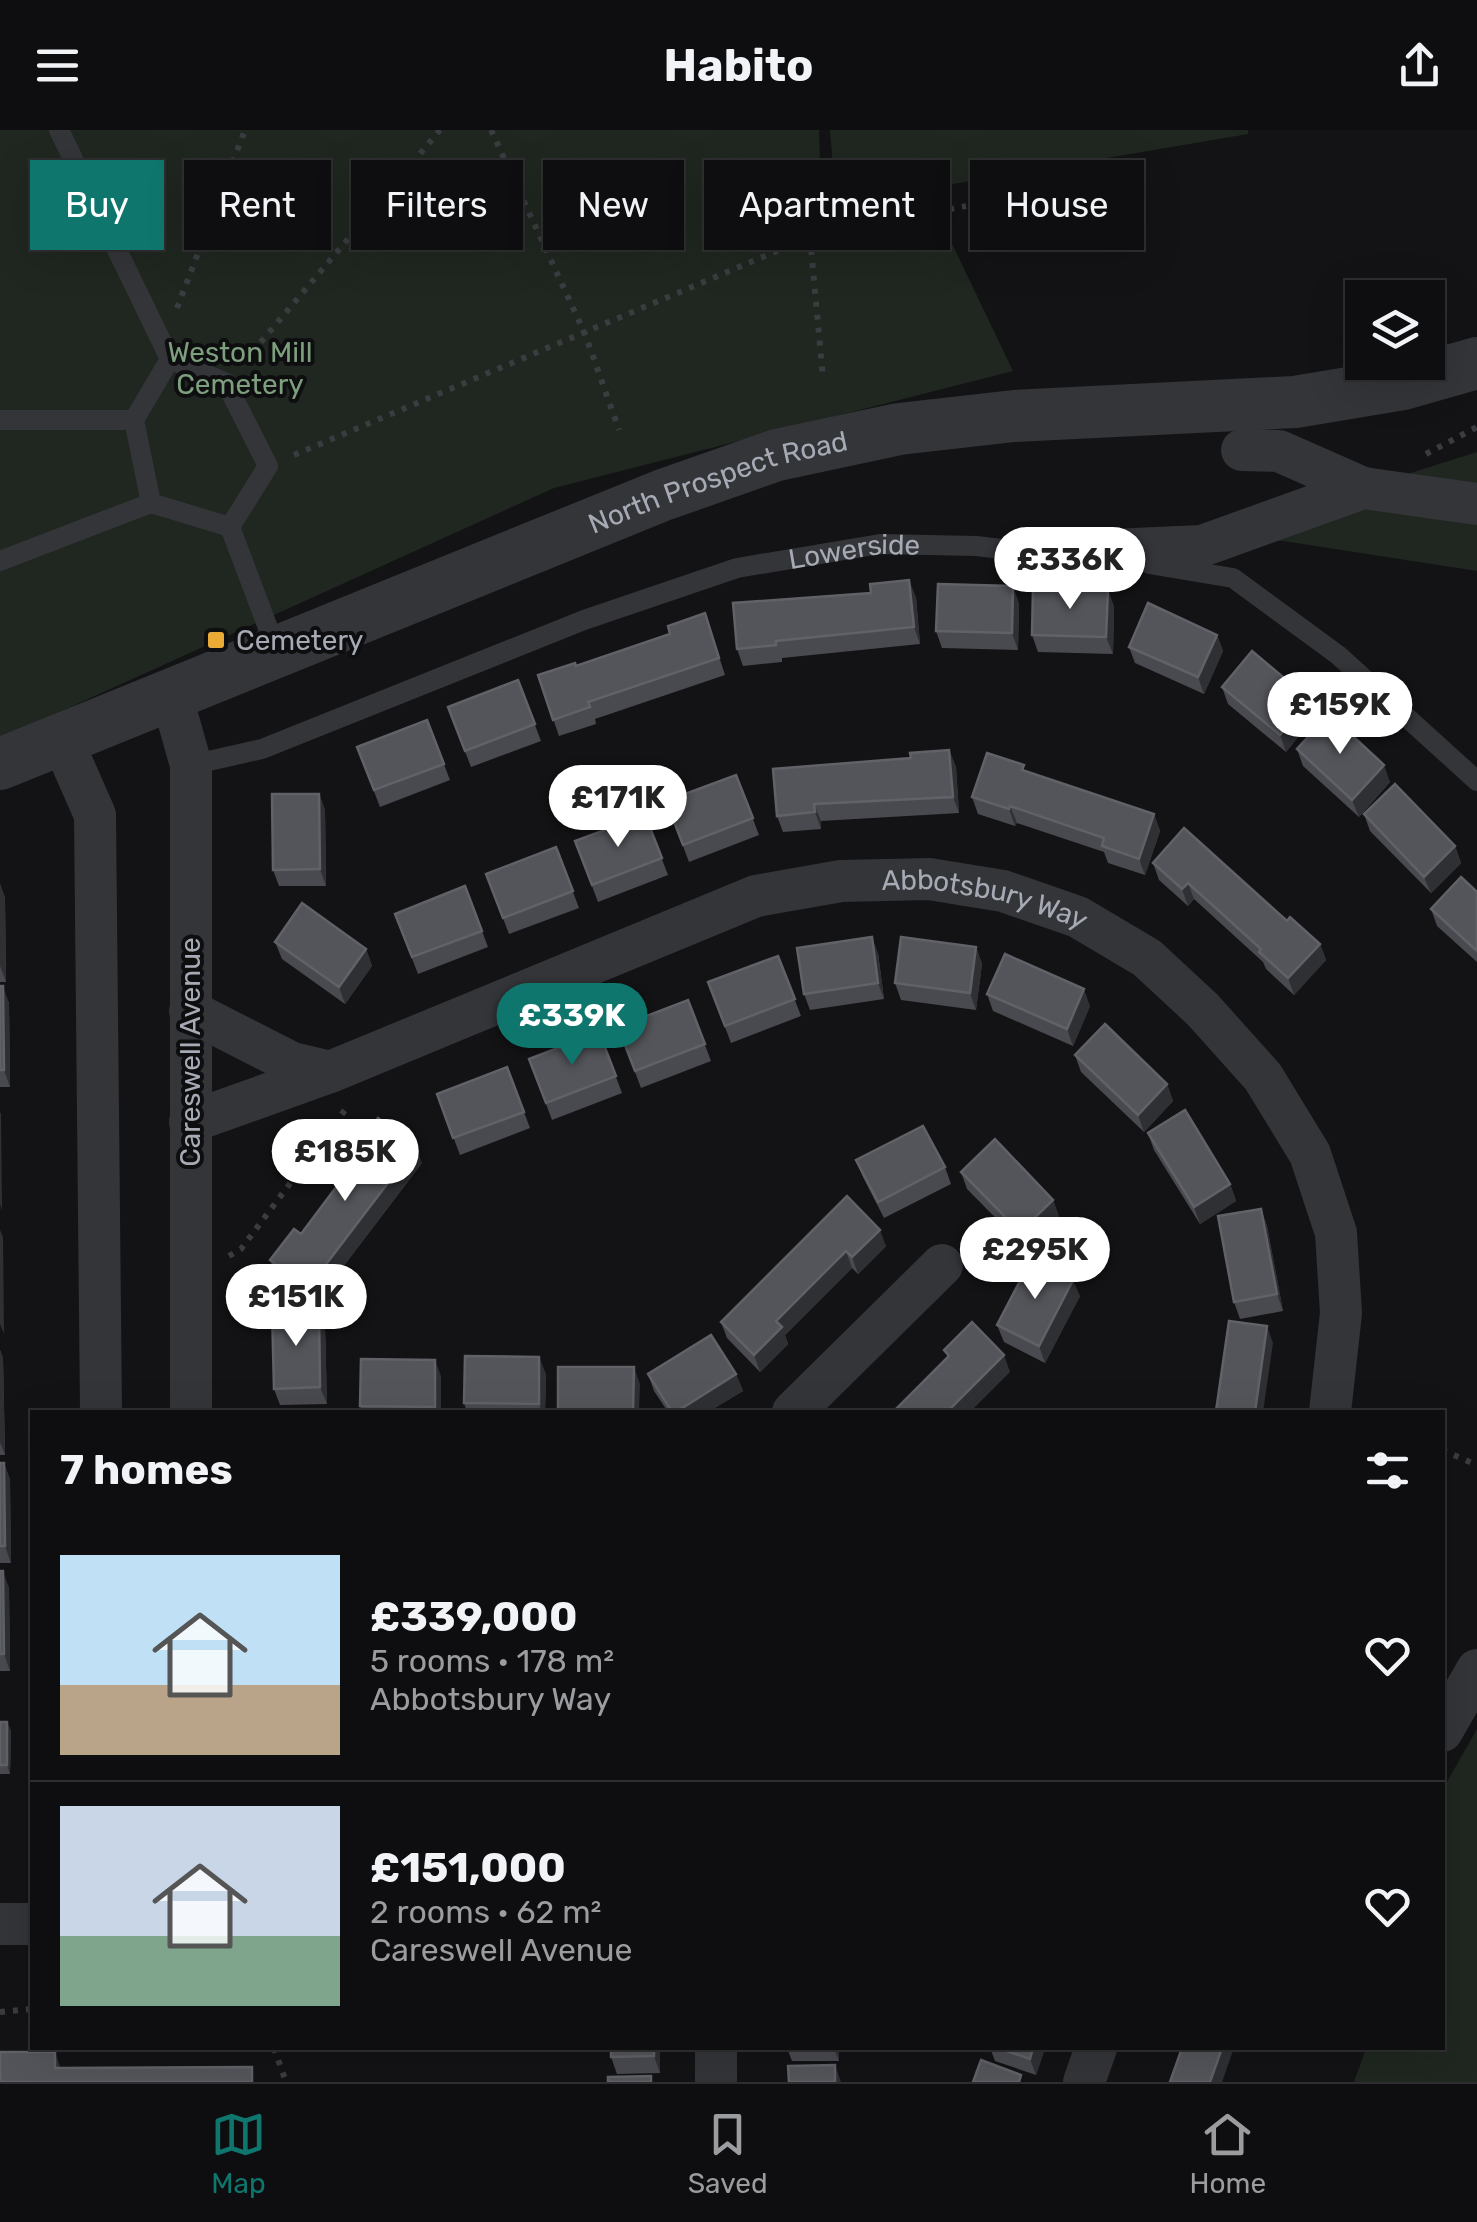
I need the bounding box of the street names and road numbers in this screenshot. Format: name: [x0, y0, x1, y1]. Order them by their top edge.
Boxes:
street label: North Prospect Road: [583, 424, 850, 540]
street label: Lowerside: [786, 528, 921, 576]
street label: Abbotsbury Way: [881, 862, 1094, 936]
street label: Careswell Avenue: [174, 937, 207, 1167]

